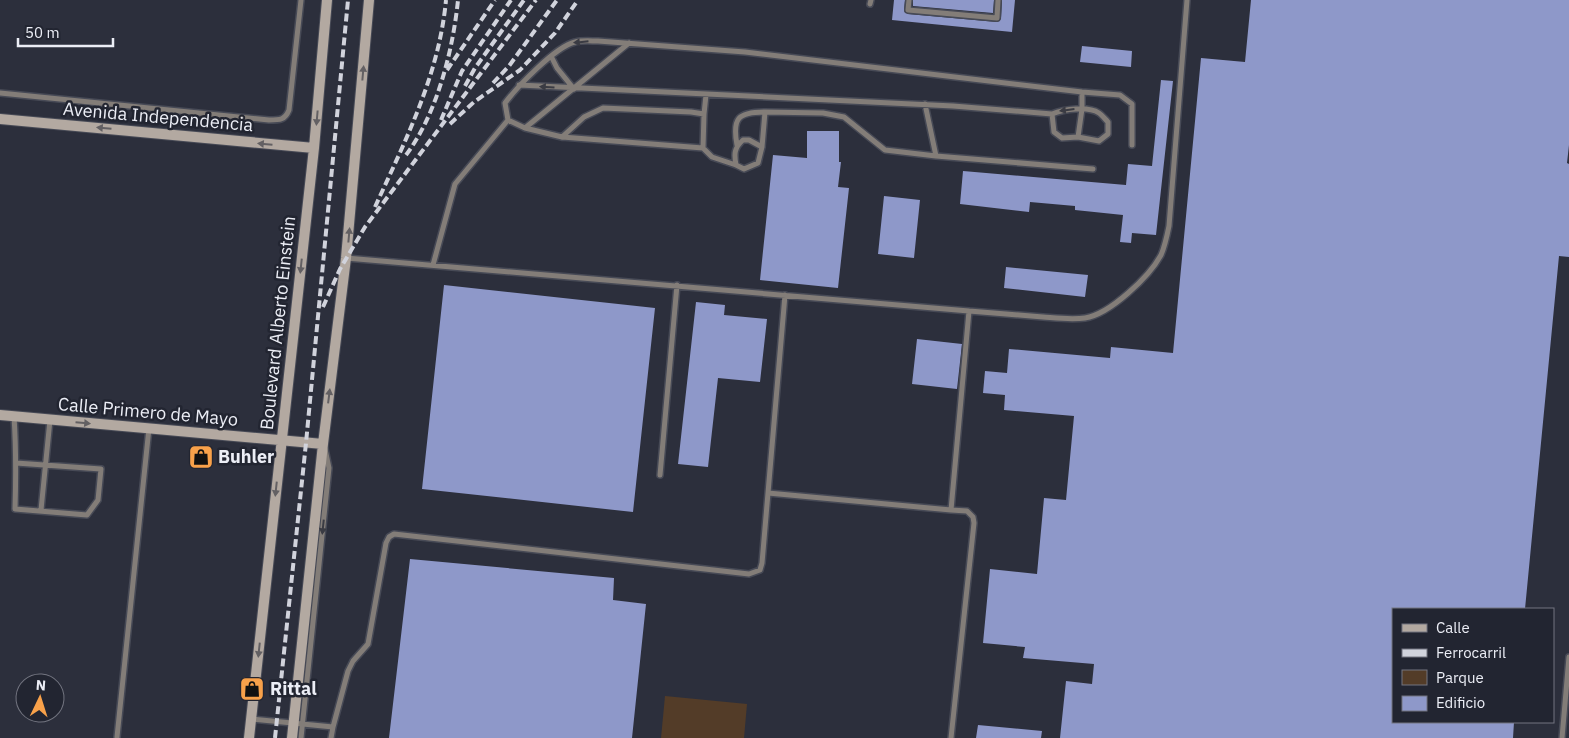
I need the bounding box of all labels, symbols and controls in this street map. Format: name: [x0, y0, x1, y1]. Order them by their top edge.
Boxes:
scale bar: [18, 15, 112, 47]
text: 50 m: [25, 23, 60, 42]
one-way arrow: [572, 39, 588, 47]
one-way arrow: [359, 65, 367, 81]
one-way arrow: [538, 82, 554, 90]
street label: Avenida Independencia: [62, 97, 254, 136]
one-way arrow: [1058, 106, 1074, 114]
one-way arrow: [312, 111, 320, 127]
one-way arrow: [95, 124, 111, 132]
one-way arrow: [257, 140, 273, 148]
street label: Boulevard Alberto Einstein: [255, 215, 300, 431]
one-way arrow: [345, 226, 353, 242]
one-way arrow: [297, 259, 305, 275]
one-way arrow: [325, 388, 333, 404]
street label: Calle Primero de Mayo: [57, 392, 239, 431]
one-way arrow: [76, 419, 92, 427]
shop icon: Buhler: [188, 444, 214, 470]
place label: Buhler: [218, 445, 274, 468]
one-way arrow: [272, 481, 280, 497]
one-way arrow: [319, 519, 327, 535]
legend: [1392, 608, 1554, 723]
text: Calle: [1436, 618, 1470, 637]
one-way arrow: [255, 643, 263, 659]
text: Ferrocarril: [1436, 643, 1506, 662]
text: Parque: [1436, 668, 1484, 687]
north arrow: [15, 673, 65, 723]
text: N: [35, 676, 47, 694]
shop icon: Rittal: [239, 676, 265, 702]
place label: Rittal: [270, 677, 317, 700]
text: Edificio: [1436, 693, 1485, 712]

